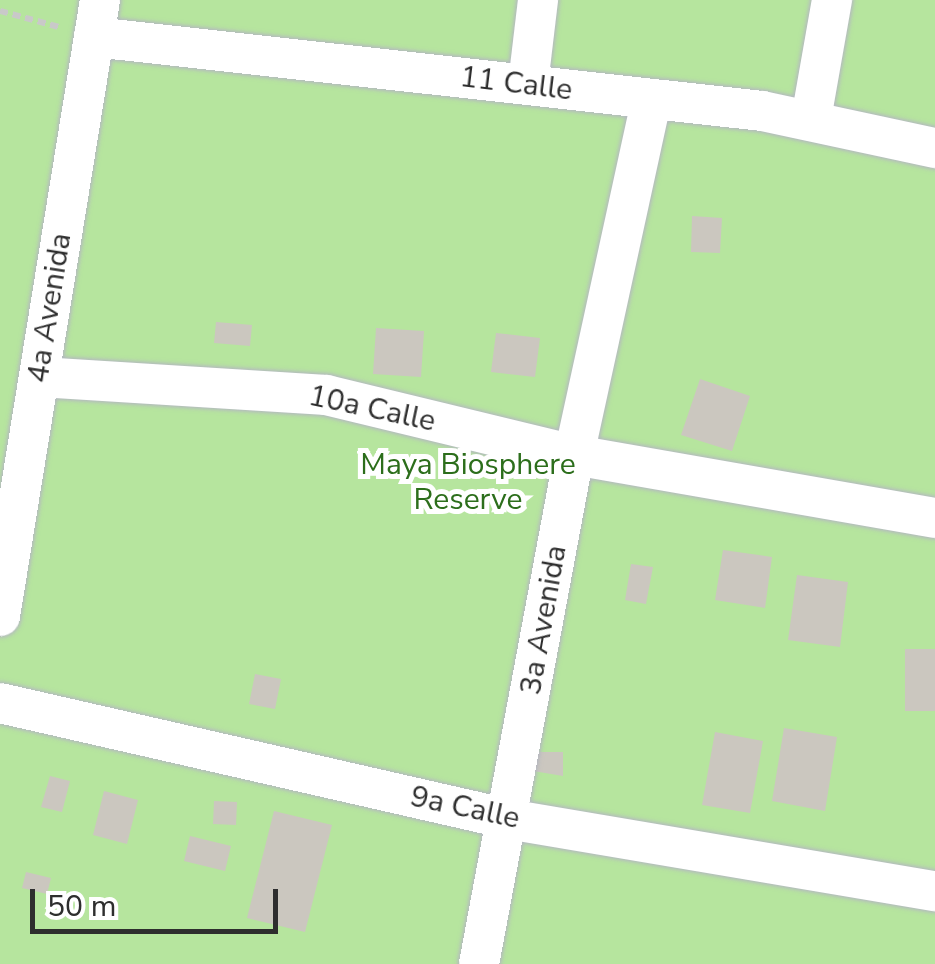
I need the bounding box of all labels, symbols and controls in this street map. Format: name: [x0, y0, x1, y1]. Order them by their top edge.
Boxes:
street label: 11 Calle: [458, 59, 574, 109]
street label: 4a Avenida: [20, 230, 80, 386]
street label: 10a Calle: [305, 378, 439, 440]
park label: Maya Biosphere Reserve: [360, 447, 576, 518]
street label: 3a Avenida: [513, 542, 575, 698]
street label: 9a Calle: [407, 779, 523, 837]
scale bar: [35, 869, 282, 931]
text: 50 m: [47, 886, 116, 927]

